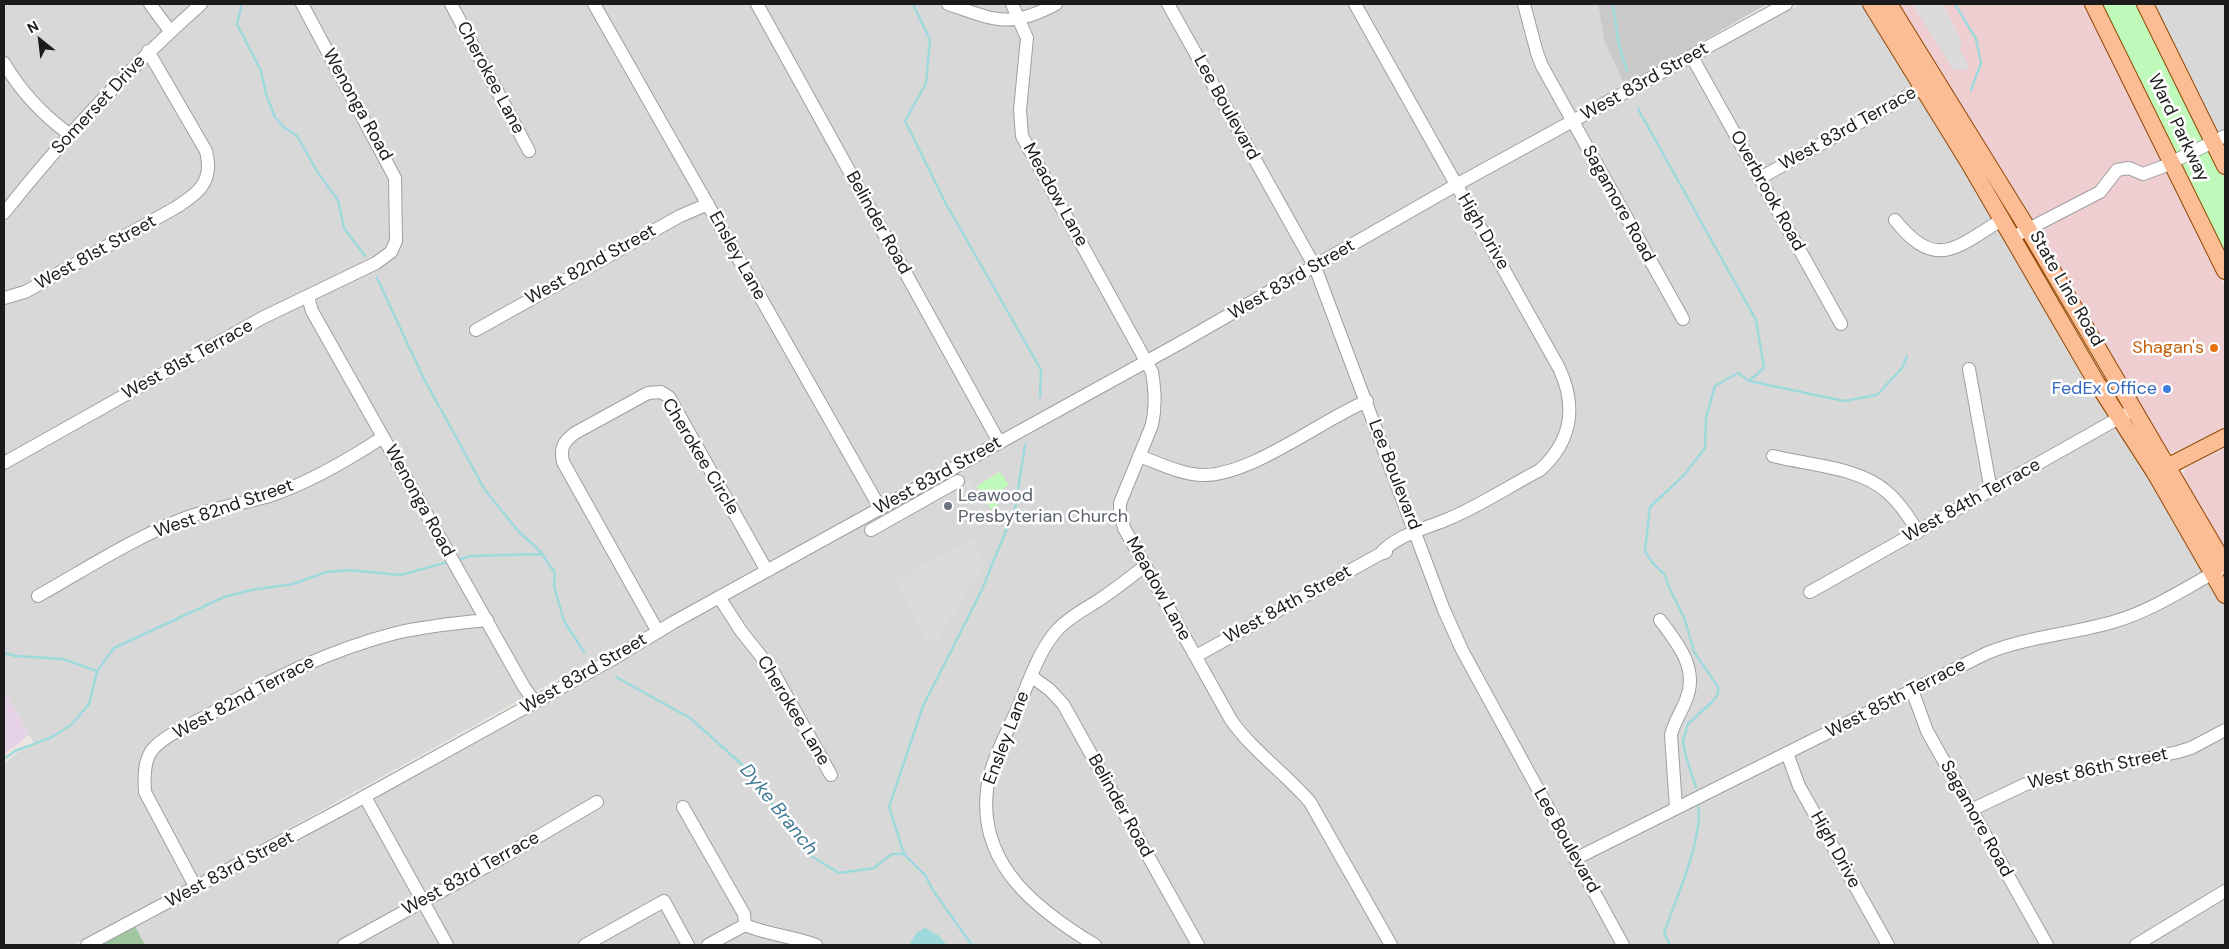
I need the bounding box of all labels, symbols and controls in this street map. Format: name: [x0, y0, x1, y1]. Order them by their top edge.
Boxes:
north arrow: [15, 15, 65, 65]
text: N: [24, 17, 42, 37]
street label: Cherokee Lane: [451, 18, 529, 138]
street label: West 83rd Street: [1578, 38, 1712, 126]
street label: Wenonga Road: [317, 45, 397, 165]
street label: Somerset Drive: [48, 51, 150, 159]
street label: Lee Boulevard: [1188, 52, 1264, 164]
street label: Ward Parkway: [2143, 71, 2213, 185]
street label: West 83rd Terrace: [1776, 82, 1920, 176]
street label: Overbrook Road: [1725, 127, 1809, 255]
street label: Meadow Lane: [1018, 139, 1092, 251]
street label: Sagamore Road: [1577, 142, 1659, 266]
street label: Belinder Road: [841, 168, 915, 278]
street label: High Drive: [1453, 190, 1513, 274]
street label: Ensley Lane: [704, 208, 770, 304]
street label: West 81st Street: [32, 211, 160, 295]
street label: West 82nd Street: [522, 220, 660, 310]
street label: State Line Road: [2024, 227, 2108, 351]
street label: West 83rd Street: [1225, 235, 1359, 325]
street label: West 81st Terrace: [119, 315, 257, 405]
place label: Shagan's: [2132, 337, 2204, 359]
marker: Shagan's: [2208, 342, 2220, 354]
place label: FedEx Office: [2052, 378, 2157, 400]
marker: FedEx Office: [2161, 383, 2173, 395]
street label: Cherokee Circle: [657, 395, 743, 519]
street label: Lee Boulevard: [1363, 417, 1425, 533]
street label: West 83rd Street: [871, 432, 1005, 520]
street label: Wenonga Road: [379, 441, 459, 561]
street label: West 84th Terrace: [1900, 454, 2044, 548]
street label: West 82nd Street: [152, 475, 296, 543]
place label: Leawood Presbyterian Church: [958, 485, 1128, 528]
marker: Leawood Presbyterian Church: [942, 500, 954, 512]
street label: Meadow Lane: [1121, 533, 1195, 645]
street label: West 84th Street: [1221, 561, 1355, 649]
street label: West 83rd Street: [517, 629, 651, 719]
street label: West 82nd Terrace: [170, 652, 318, 744]
street label: Cherokee Lane: [752, 652, 834, 770]
street label: West 85th Terrace: [1823, 654, 1969, 744]
street label: Ensley Lane: [979, 688, 1035, 788]
street label: West 86th Street: [2026, 744, 2170, 794]
street label: Belinder Road: [1083, 751, 1157, 861]
street label: Sagamore Road: [1935, 757, 2017, 881]
water label: Dyke Branch: [734, 760, 822, 860]
street label: Lee Boulevard: [1528, 785, 1604, 897]
street label: High Drive: [1805, 808, 1865, 892]
street label: West 83rd Street: [162, 827, 298, 913]
street label: West 83rd Terrace: [399, 827, 543, 921]

